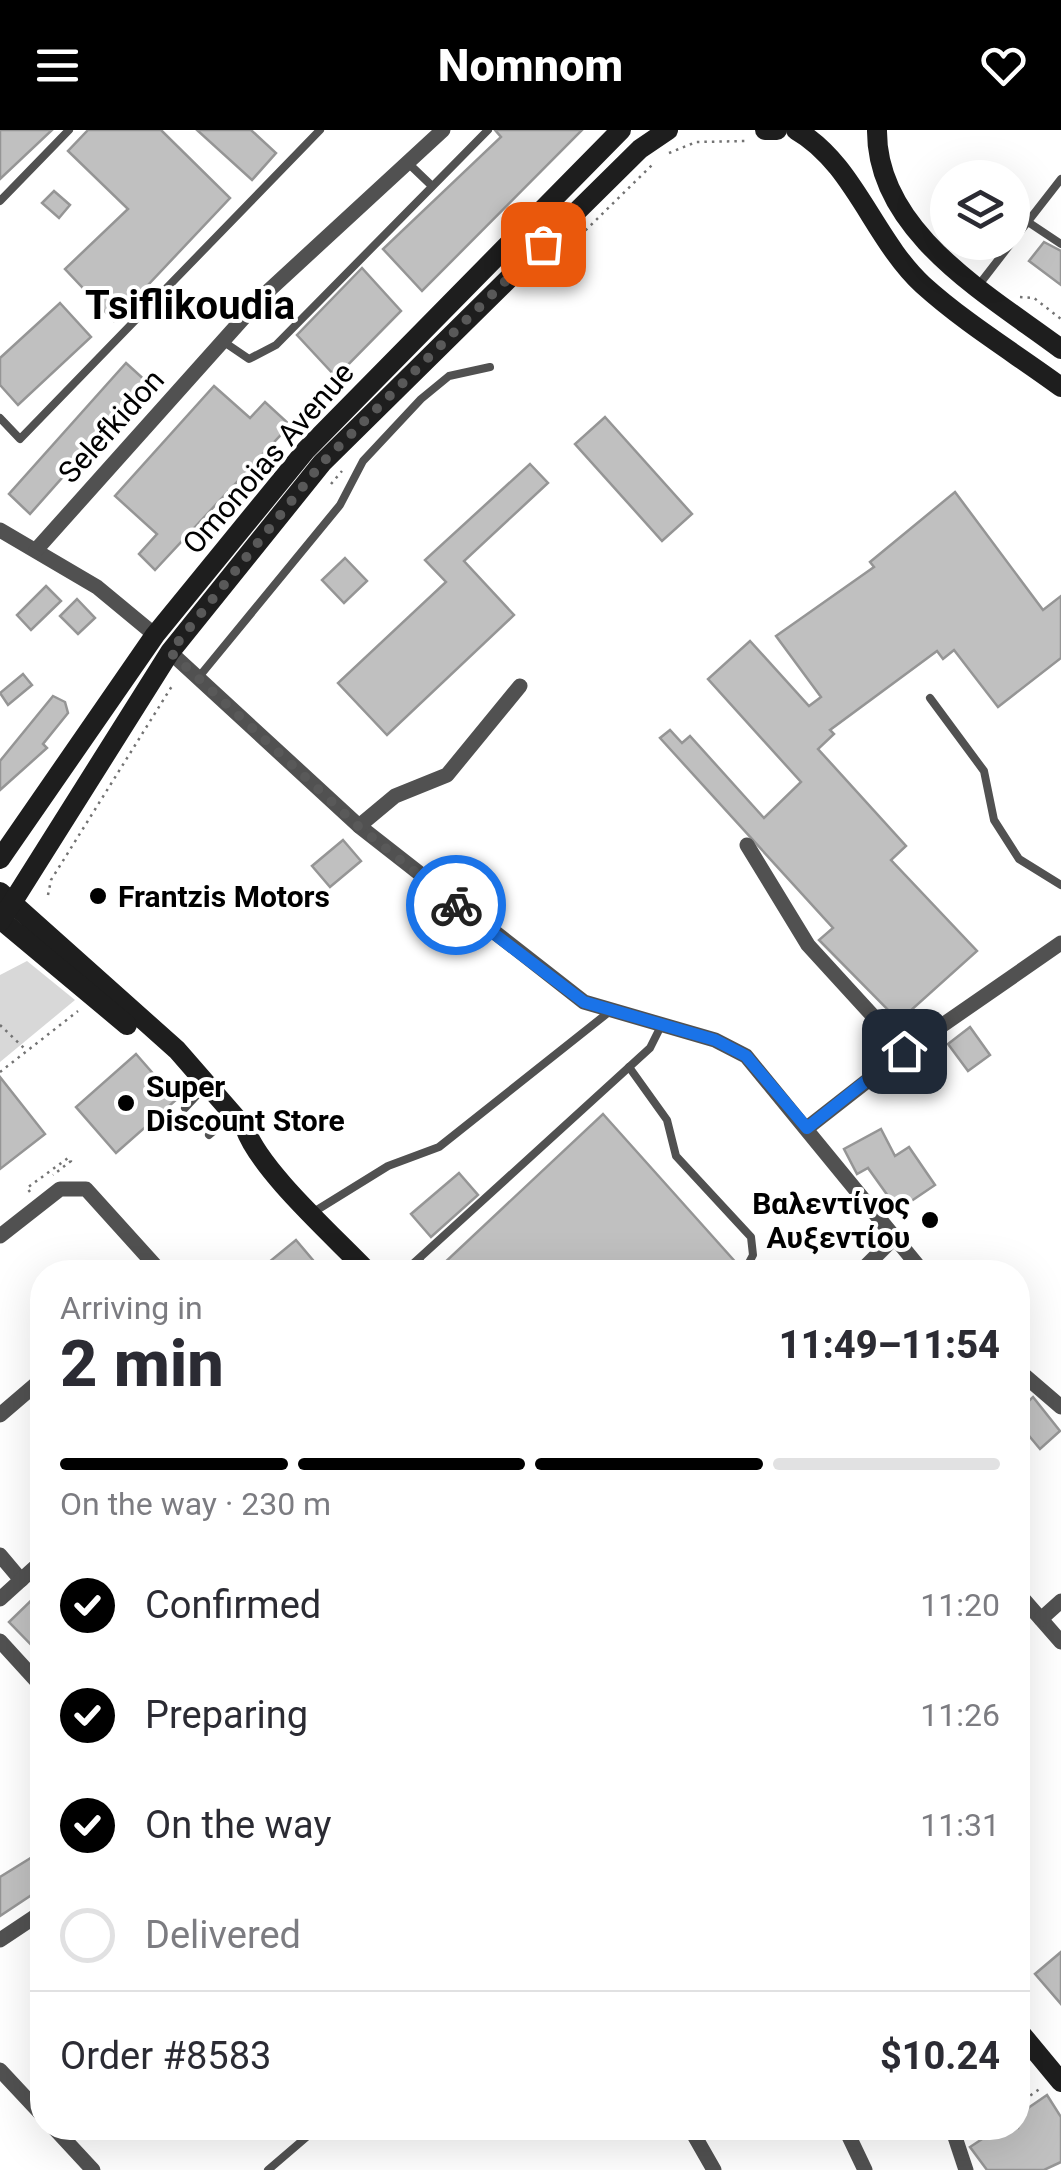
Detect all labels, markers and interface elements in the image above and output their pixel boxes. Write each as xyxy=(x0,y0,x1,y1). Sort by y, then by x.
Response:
icon: menu xyxy=(30,38,85,93)
icon: heart xyxy=(976,38,1031,93)
text: Nomnom xyxy=(438,39,623,92)
map controls xyxy=(930,160,1030,260)
button: layers xyxy=(930,160,1030,260)
pin xyxy=(501,202,586,287)
icon: bag xyxy=(516,217,571,272)
district label: Tsiflikoudia xyxy=(85,282,295,329)
street label: Omonoias Avenue xyxy=(175,355,361,561)
street label: Selefkidon xyxy=(51,362,171,490)
courier xyxy=(406,855,506,955)
icon: bike xyxy=(429,878,484,933)
place label: Frantzis Motors xyxy=(118,879,330,914)
marker: Frantzis Motors xyxy=(87,885,109,907)
pin xyxy=(862,1009,947,1094)
icon: home xyxy=(877,1024,932,1079)
place label: Super Discount Store xyxy=(146,1069,345,1138)
marker: Super Discount Store xyxy=(115,1092,137,1114)
place label: Βαλεντίνος Αυξεντίου xyxy=(752,1186,910,1255)
marker: Βαλεντίνος Αυξεντίου xyxy=(919,1209,941,1231)
text: Arriving in xyxy=(60,1289,203,1327)
text: 11:49–11:54 xyxy=(779,1323,1000,1367)
text: 2 min xyxy=(60,1326,224,1402)
text: On the way · 230 m xyxy=(60,1485,331,1523)
icon: check xyxy=(60,1578,115,1633)
text: Confirmed xyxy=(145,1583,321,1627)
text: 11:20 xyxy=(920,1586,1000,1624)
icon: check xyxy=(60,1688,115,1743)
text: Preparing xyxy=(145,1693,308,1737)
text: 11:26 xyxy=(920,1696,1000,1734)
icon: check xyxy=(60,1798,115,1853)
text: On the way xyxy=(145,1803,331,1847)
text: 11:31 xyxy=(920,1806,1000,1844)
text: Delivered xyxy=(145,1913,301,1957)
text: Order #8583 xyxy=(60,2034,271,2078)
text: $10.24 xyxy=(880,2034,1000,2078)

